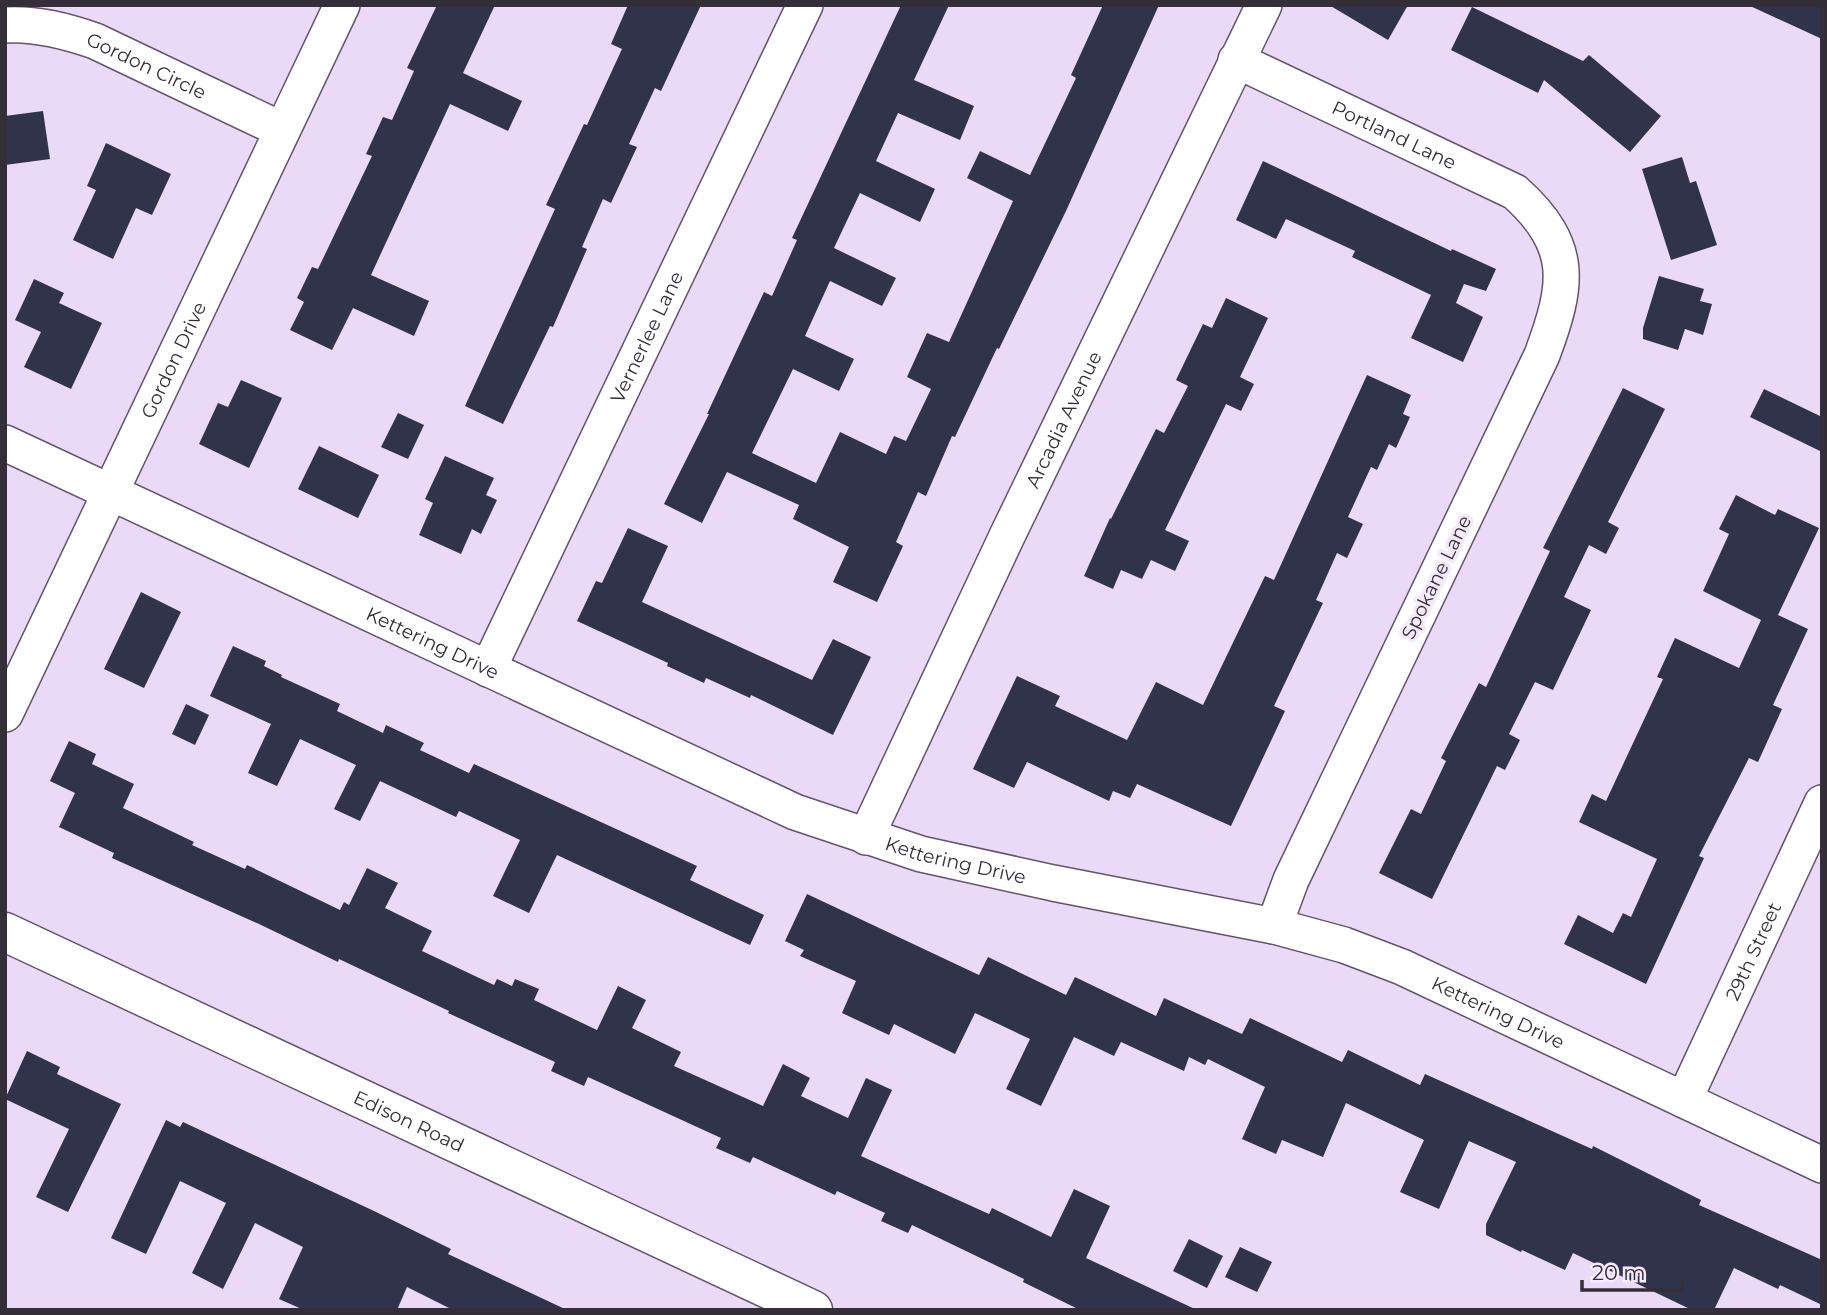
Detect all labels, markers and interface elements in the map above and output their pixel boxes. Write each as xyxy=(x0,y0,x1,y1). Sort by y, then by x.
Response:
street label: Gordon Circle xyxy=(84,28,210,104)
street label: Portland Lane xyxy=(1328,96,1460,175)
street label: Vernerlee Lane xyxy=(606,268,688,407)
street label: Gordon Drive xyxy=(136,298,211,422)
street label: Arcadia Avenue xyxy=(1021,348,1107,492)
street label: Spokane Lane xyxy=(1397,512,1476,643)
street label: Kettering Drive xyxy=(362,602,503,684)
street label: Kettering Drive xyxy=(882,832,1028,889)
street label: 29th Street xyxy=(1721,898,1786,1004)
street label: Kettering Drive xyxy=(1428,972,1568,1054)
street label: Edison Road xyxy=(350,1086,468,1157)
scale bar xyxy=(1582,1248,1682,1292)
text: 20 m xyxy=(1592,1260,1646,1285)

